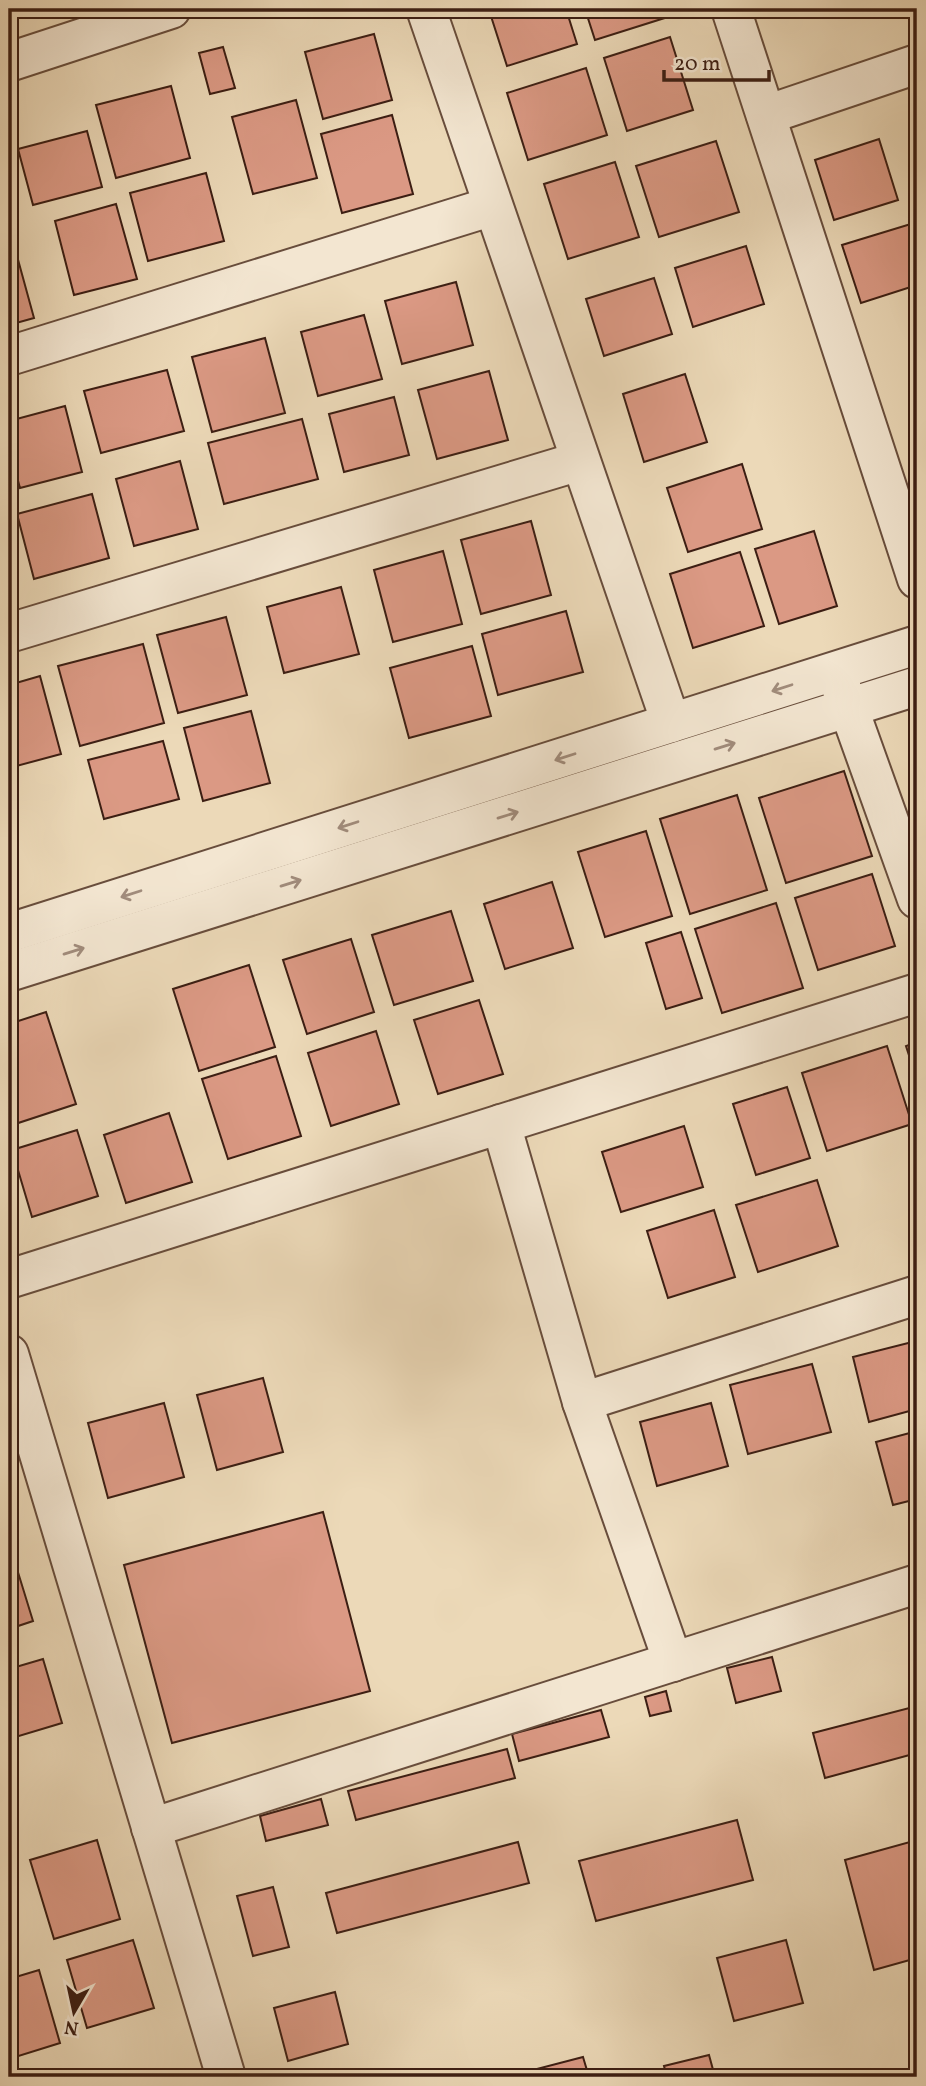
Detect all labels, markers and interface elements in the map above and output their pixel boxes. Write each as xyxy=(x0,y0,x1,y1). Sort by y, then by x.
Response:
scale bar xyxy=(664,38,768,82)
text: 20 m xyxy=(674,50,720,79)
one-way arrow xyxy=(771,682,793,695)
one-way arrow xyxy=(714,739,736,752)
one-way arrow xyxy=(555,751,577,764)
one-way arrow xyxy=(497,807,519,820)
one-way arrow xyxy=(338,820,360,832)
one-way arrow xyxy=(280,876,302,889)
one-way arrow xyxy=(121,888,143,901)
one-way arrow xyxy=(63,944,85,957)
north arrow xyxy=(38,1978,108,2048)
text: N xyxy=(63,2013,81,2041)

